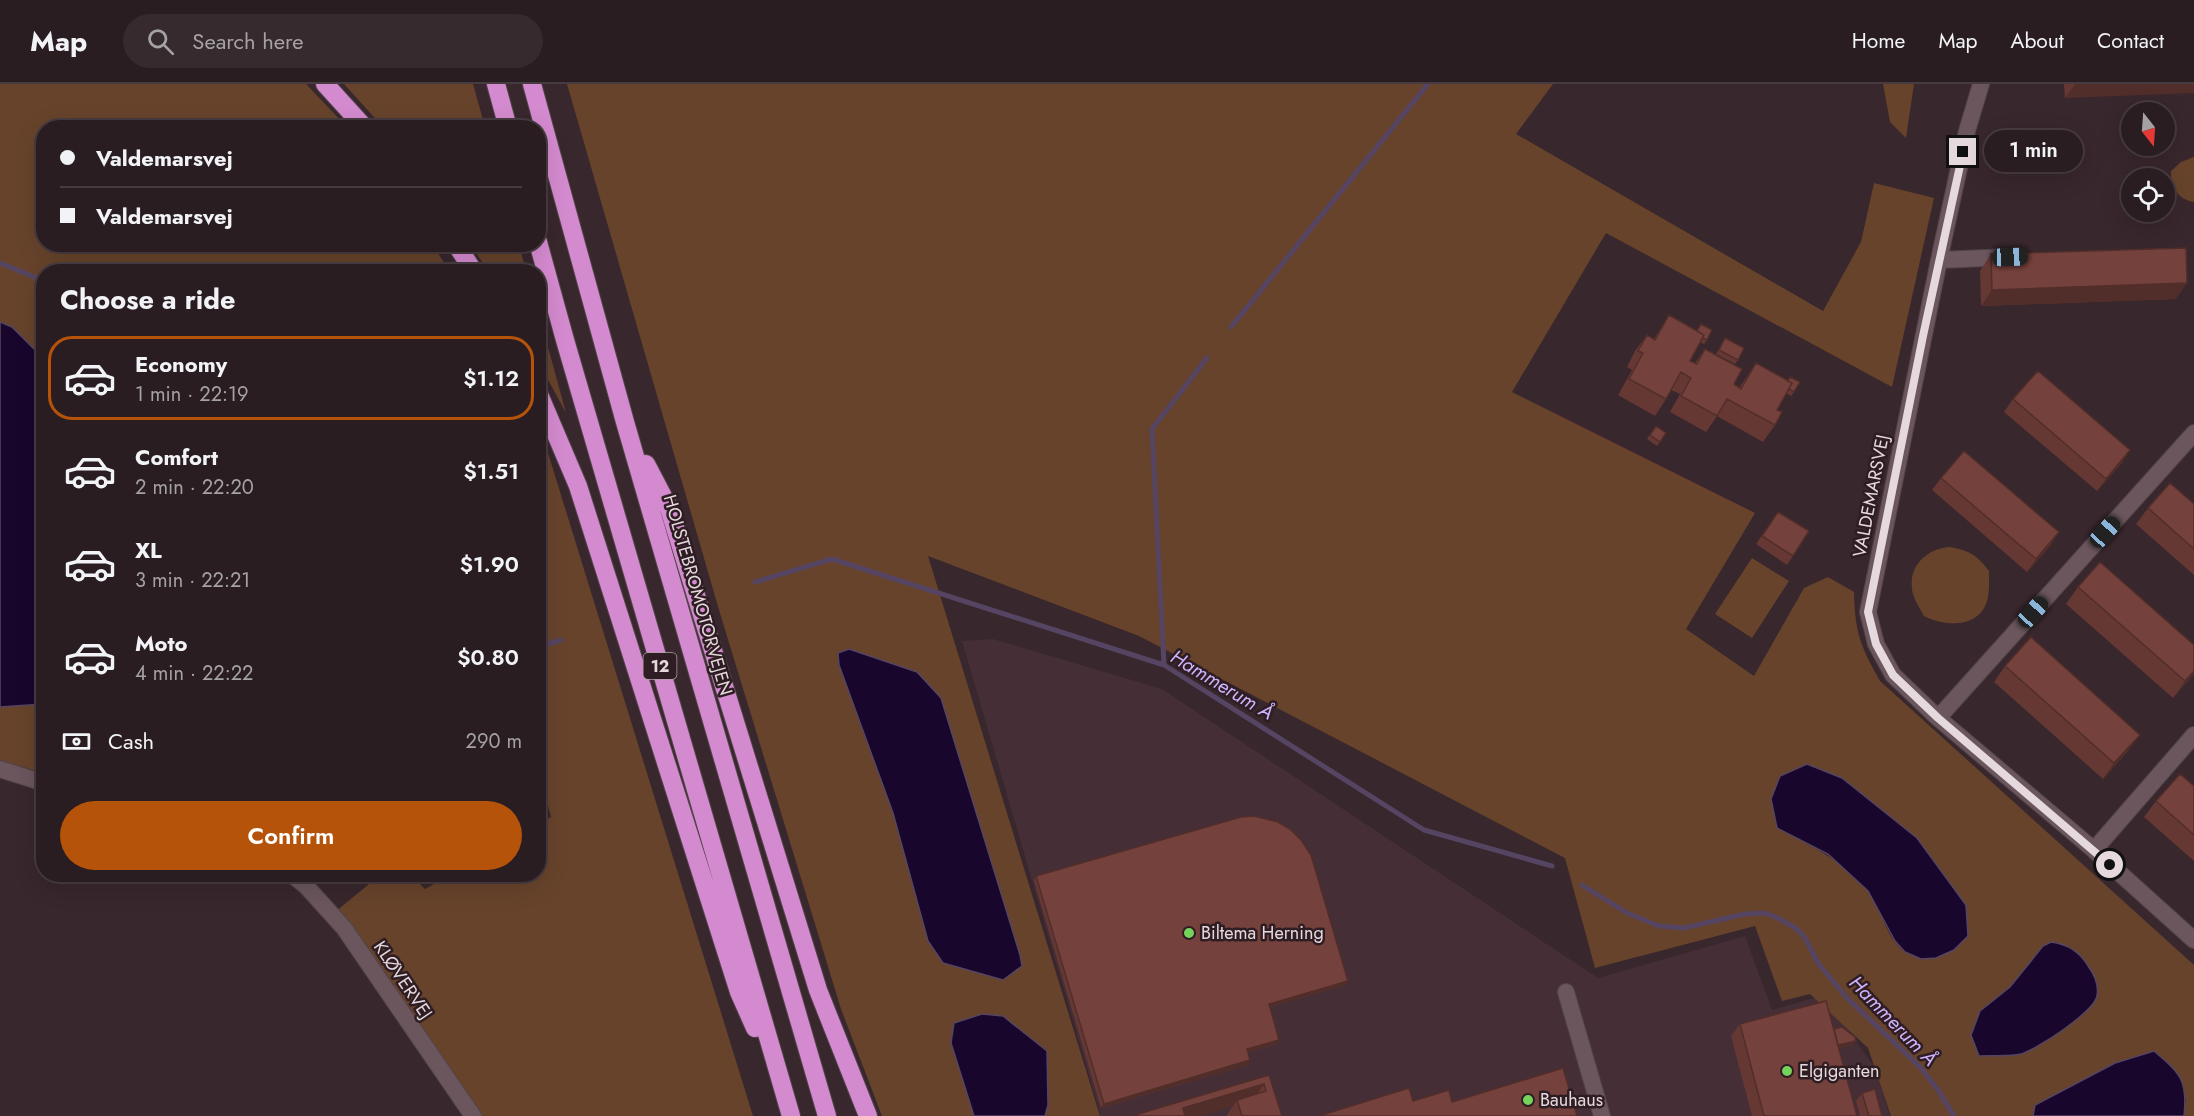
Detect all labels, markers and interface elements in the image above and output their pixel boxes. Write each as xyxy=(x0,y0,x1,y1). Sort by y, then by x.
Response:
search box xyxy=(123,14,543,68)
text: Map xyxy=(30,21,87,62)
icon: search xyxy=(144,25,177,58)
text: Search here xyxy=(192,25,304,57)
text: Home xyxy=(1852,26,1905,56)
text: Map xyxy=(1938,26,1978,56)
text: About xyxy=(2011,26,2064,56)
text: Contact xyxy=(2097,26,2164,56)
north arrow xyxy=(2121,102,2175,156)
map controls xyxy=(2121,102,2175,222)
callout: 1 min xyxy=(1984,131,2083,173)
text: 1 min xyxy=(2009,136,2058,165)
route end xyxy=(1949,138,1976,165)
text: Valdemarsvej xyxy=(96,142,233,174)
button: locate xyxy=(2121,168,2175,222)
text: Valdemarsvej xyxy=(96,200,233,232)
car xyxy=(1992,247,2028,267)
text: Choose a ride xyxy=(60,280,235,319)
text: Economy xyxy=(135,348,227,380)
icon: car xyxy=(63,351,117,405)
text: $1.12 xyxy=(463,362,519,394)
text: 1 min · 22:19 xyxy=(135,380,249,409)
street label: VALDEMARSVEJ xyxy=(1846,432,1896,560)
text: Comfort xyxy=(135,441,218,473)
icon: car xyxy=(63,444,117,498)
text: $1.51 xyxy=(463,455,519,487)
text: 2 min · 22:20 xyxy=(135,473,254,502)
street label: HOLSTEBROMOTORVEJEN xyxy=(657,492,739,698)
car xyxy=(2086,513,2124,551)
text: XL xyxy=(135,534,162,566)
icon: car xyxy=(63,537,117,591)
text: $1.90 xyxy=(460,548,519,580)
text: 3 min · 22:21 xyxy=(135,566,250,595)
car xyxy=(2014,593,2052,631)
text: Moto xyxy=(135,627,188,659)
icon: car xyxy=(63,630,117,684)
text: $0.80 xyxy=(457,641,519,673)
water label: Hammerum Å xyxy=(1165,643,1279,727)
road number: 12 xyxy=(644,653,676,679)
text: 4 min · 22:22 xyxy=(135,659,253,688)
icon: cash xyxy=(60,725,93,758)
text: Cash xyxy=(108,725,154,757)
text: 290 m xyxy=(466,727,522,756)
button: Confirm xyxy=(60,801,522,870)
route start xyxy=(2096,851,2123,878)
place label: Biltema Herning xyxy=(1201,920,1324,946)
marker: Biltema Herning xyxy=(1182,926,1196,940)
street label: KLØVERVEJ xyxy=(367,936,439,1024)
water label: Hammerum Å xyxy=(1842,969,1944,1073)
place label: Elgiganten xyxy=(1799,1058,1879,1084)
marker: Elgiganten xyxy=(1780,1064,1794,1078)
place label: Bauhaus xyxy=(1540,1087,1603,1113)
marker: Bauhaus xyxy=(1521,1093,1535,1107)

